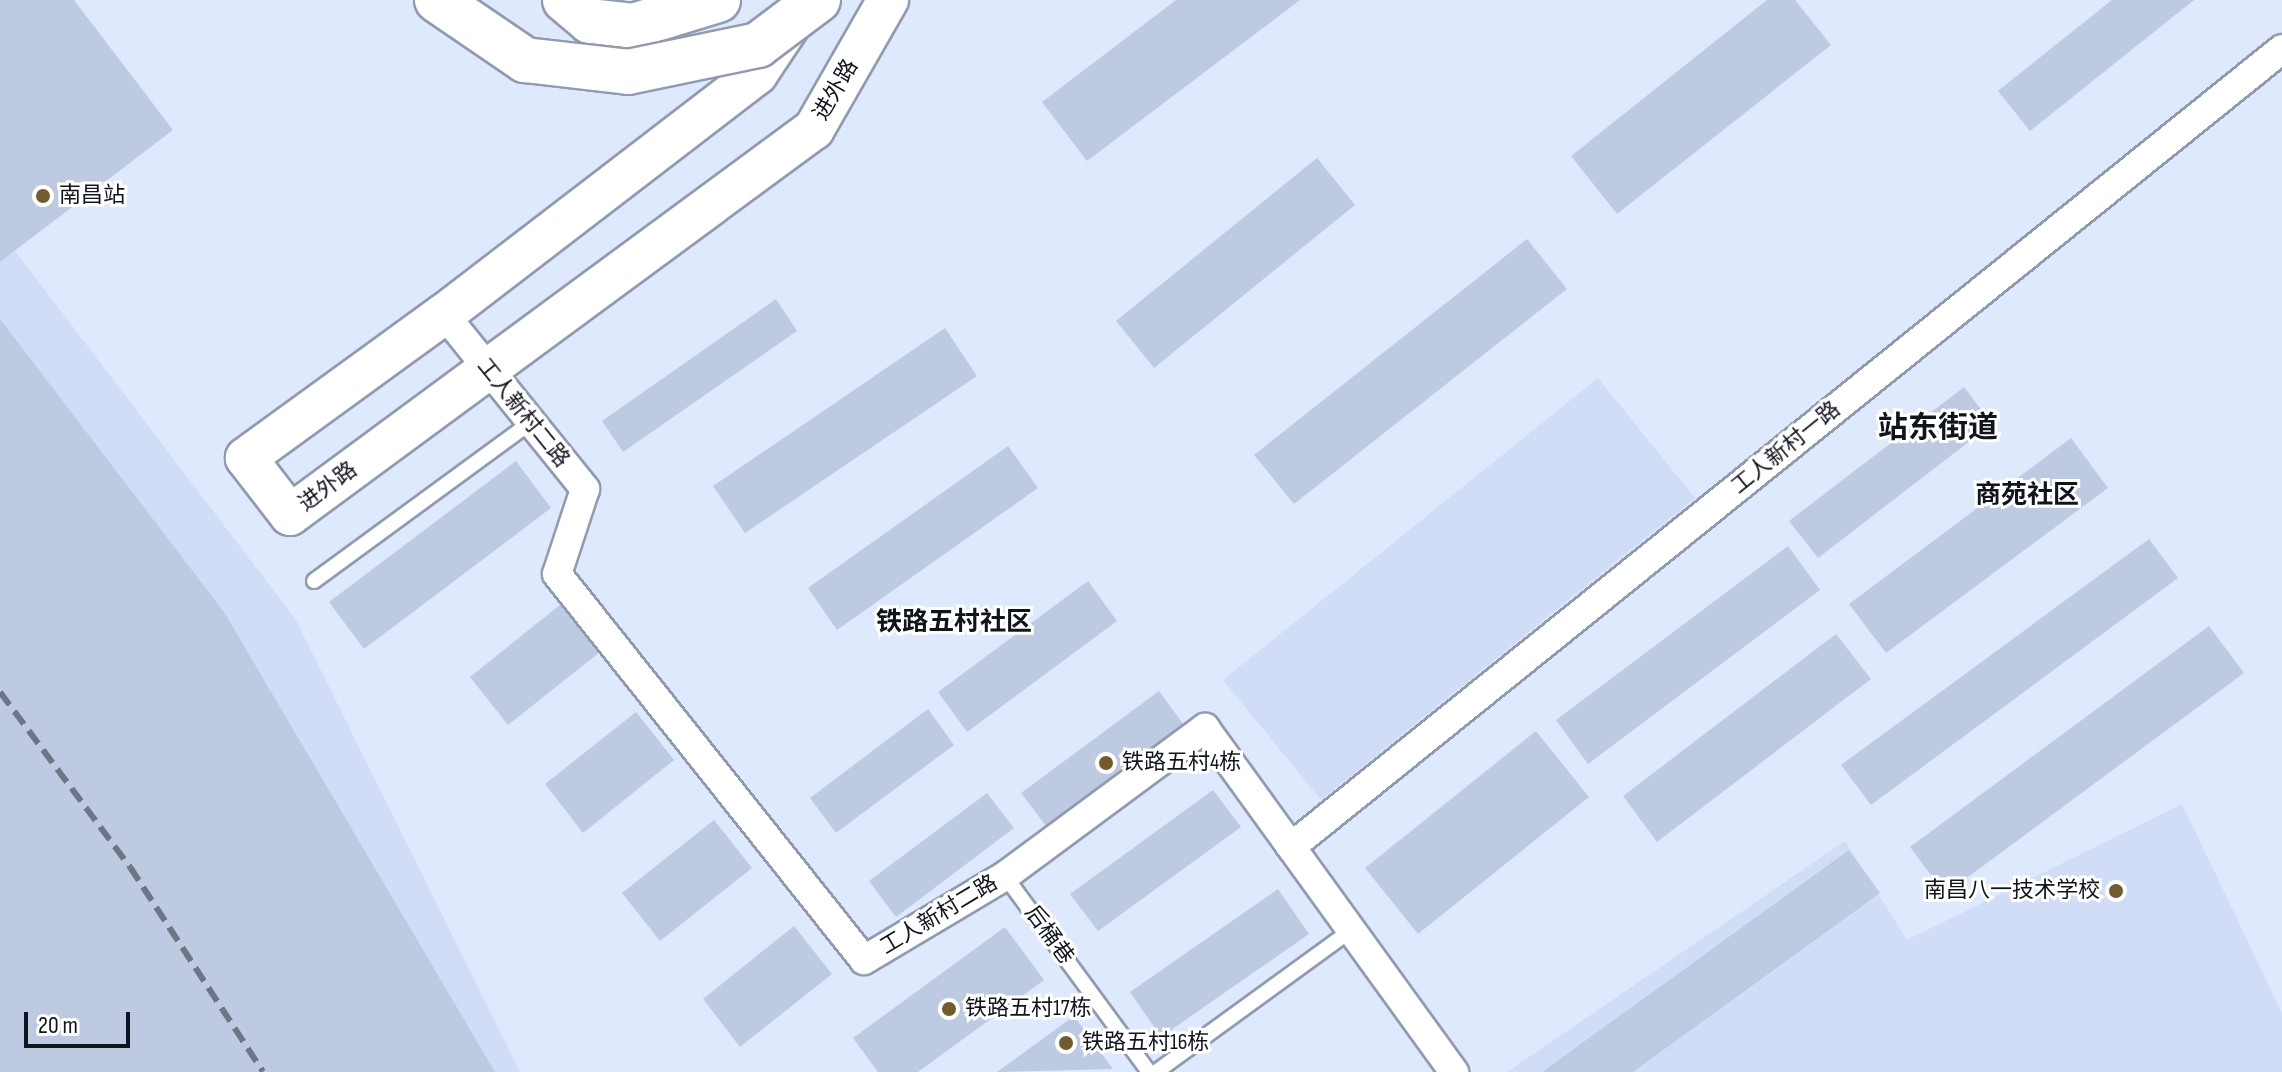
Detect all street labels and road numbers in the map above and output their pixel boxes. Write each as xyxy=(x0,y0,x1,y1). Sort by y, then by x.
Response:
street label: 进外路 xyxy=(808,55,864,125)
street label: 工人新村二路 xyxy=(471,353,575,473)
street label: 工人新村一路 xyxy=(1726,396,1846,500)
street label: 进外路 xyxy=(294,457,362,517)
street label: 工人新村二路 xyxy=(876,870,1002,960)
street label: 后桶巷 xyxy=(1019,901,1079,969)

